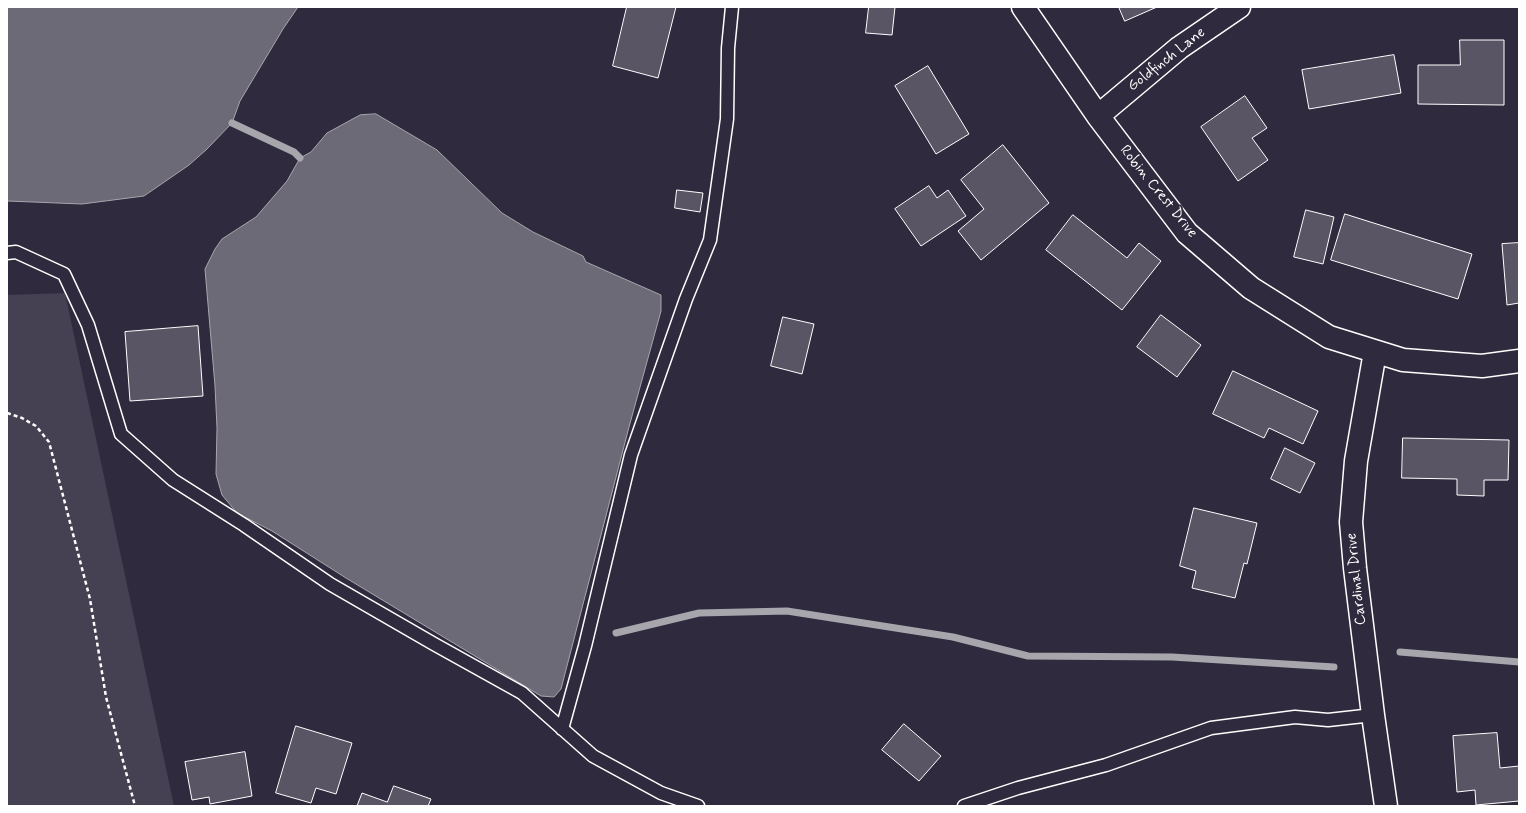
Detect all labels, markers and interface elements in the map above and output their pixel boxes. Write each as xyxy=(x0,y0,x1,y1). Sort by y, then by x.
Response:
street label: Goldfinch Lane xyxy=(1125,24,1209,96)
street label: Robin Crest Drive xyxy=(1115,142,1201,242)
street label: Cardinal Drive xyxy=(1343,532,1371,626)

